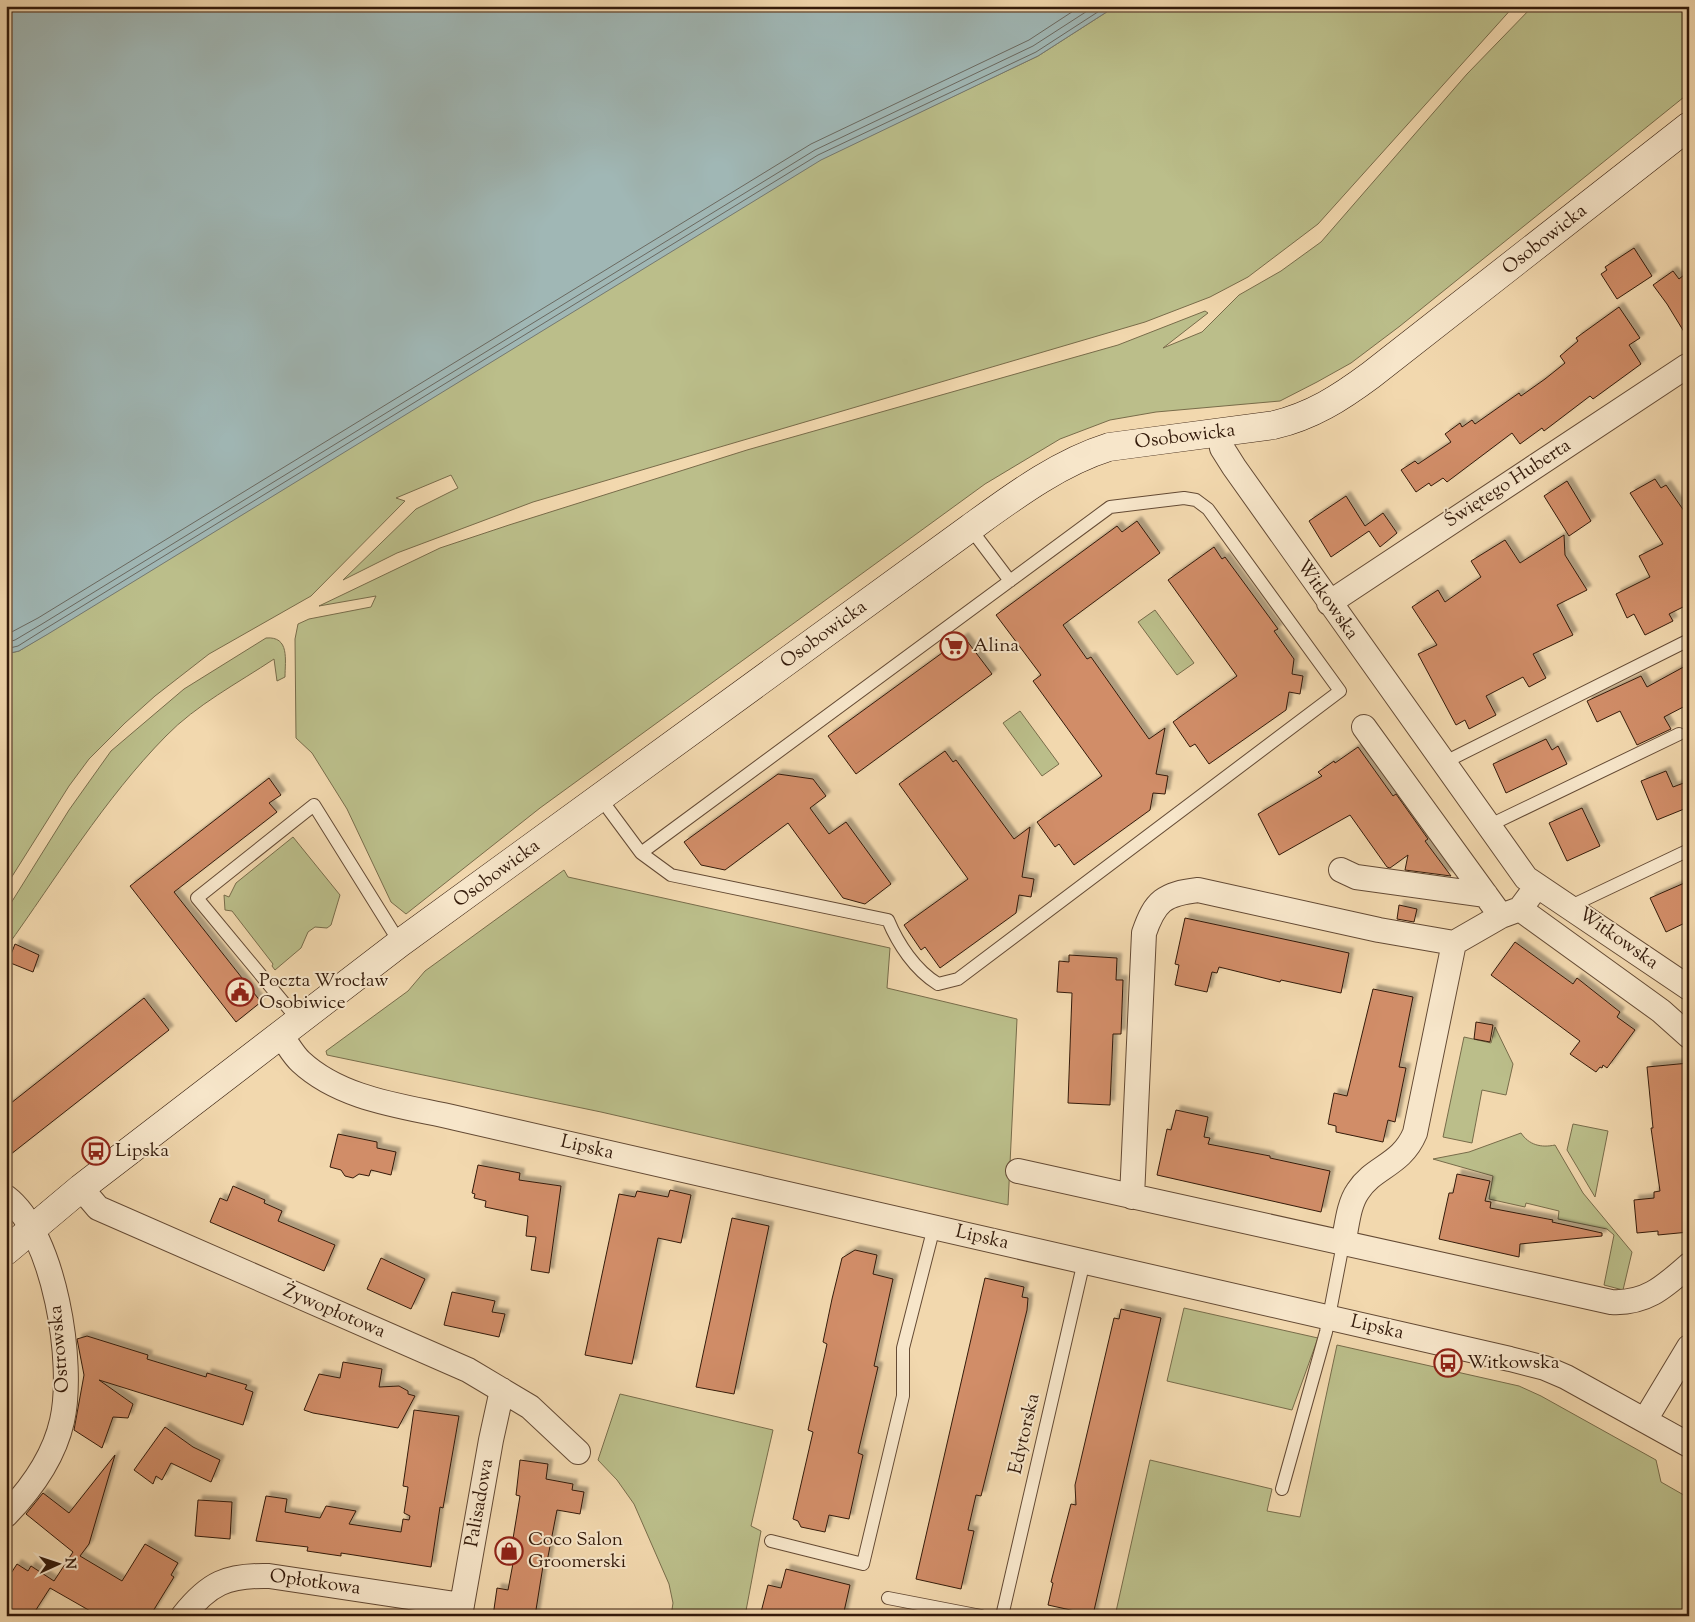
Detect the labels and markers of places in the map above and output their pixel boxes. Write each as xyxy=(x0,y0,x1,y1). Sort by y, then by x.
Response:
supermarket icon: Alina xyxy=(939,631,969,661)
place label: Alina xyxy=(973,633,1019,660)
place label: Poczta Wrocław Osobiwice xyxy=(259,968,388,1017)
public building icon: Poczta Wrocław Osobiwice xyxy=(225,977,255,1007)
bus stop icon: Lipska xyxy=(81,1136,111,1166)
place label: Lipska xyxy=(115,1138,169,1165)
bus stop icon: Witkowska xyxy=(1433,1348,1463,1378)
place label: Witkowska xyxy=(1467,1350,1560,1377)
place label: Coco Salon Groomerski xyxy=(528,1527,626,1576)
shop icon: Coco Salon Groomerski xyxy=(494,1536,524,1566)

